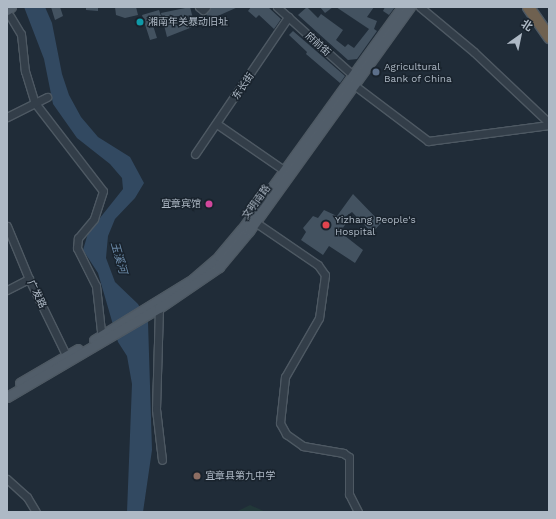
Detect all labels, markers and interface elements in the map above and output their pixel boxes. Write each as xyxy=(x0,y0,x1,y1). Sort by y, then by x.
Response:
place label: 湘南年关暴动旧址 xyxy=(148,16,228,28)
north arrow xyxy=(500,16,540,56)
marker: 湘南年关暴动旧址 xyxy=(135,17,145,27)
text: 北 xyxy=(519,17,535,34)
street label: 府前街 xyxy=(303,30,333,58)
place label: Agricultural Bank of China xyxy=(384,60,452,84)
marker: Agricultural Bank of China xyxy=(371,67,381,77)
street label: 东长街 xyxy=(230,70,256,102)
street label: 文明南路 xyxy=(239,182,273,222)
place label: 宜章宾馆 xyxy=(161,198,201,210)
marker: 宜章宾馆 xyxy=(204,199,214,209)
place label: Yizhang People's Hospital xyxy=(335,213,416,236)
marker: Yizhang People's Hospital xyxy=(320,219,332,231)
water label: 玉溪河 xyxy=(107,240,129,276)
street label: 广发路 xyxy=(25,278,49,310)
place label: 宜章县第九中学 xyxy=(205,470,275,482)
marker: 宜章县第九中学 xyxy=(192,471,202,481)

